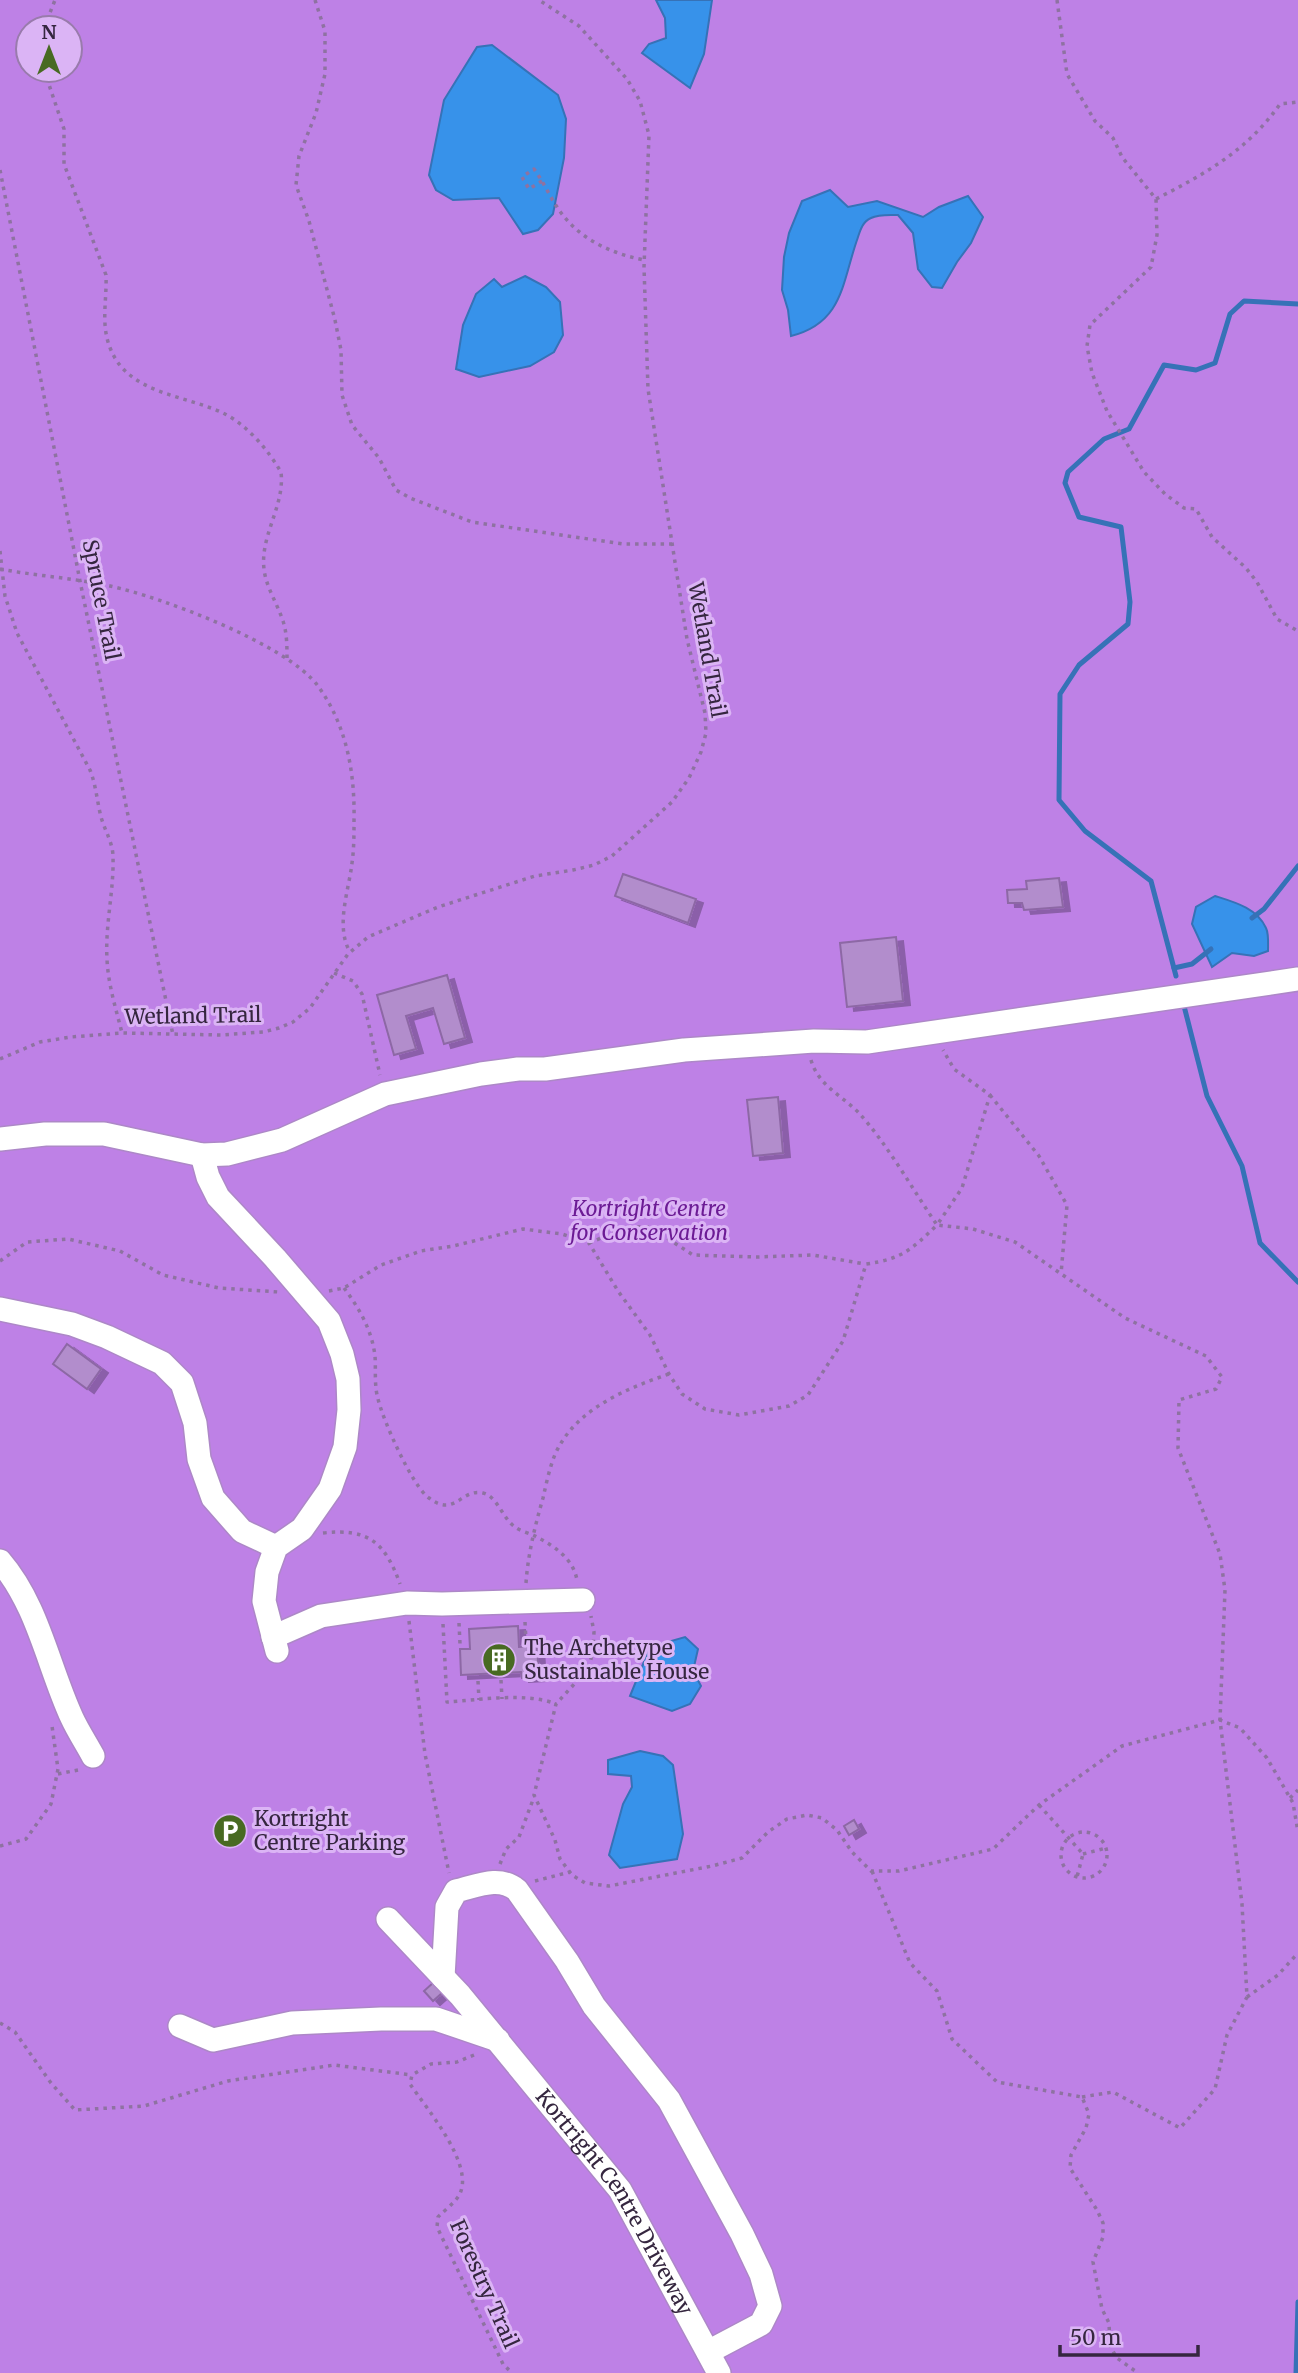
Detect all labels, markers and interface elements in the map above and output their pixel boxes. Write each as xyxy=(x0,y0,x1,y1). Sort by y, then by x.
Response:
north arrow xyxy=(14,14,84,84)
text: N xyxy=(41,20,57,44)
street label: Spruce Trail xyxy=(77,537,127,663)
street label: Wetland Trail xyxy=(682,579,733,720)
street label: Wetland Trail xyxy=(123,1001,262,1030)
park label: Kortright Centre for Conservation xyxy=(567,1195,728,1246)
place label: The Archetype Sustainable House xyxy=(524,1634,709,1685)
building icon: The Archetype Sustainable House xyxy=(480,1641,518,1679)
place label: Kortright Centre Parking xyxy=(254,1805,405,1856)
parking icon: Kortright Centre Parking xyxy=(211,1812,249,1850)
street label: Kortright Centre Driveway xyxy=(530,2084,699,2320)
street label: Forestry Trail xyxy=(444,2215,525,2353)
scale bar xyxy=(1060,2314,1198,2358)
text: 50 m xyxy=(1070,2324,1121,2351)

